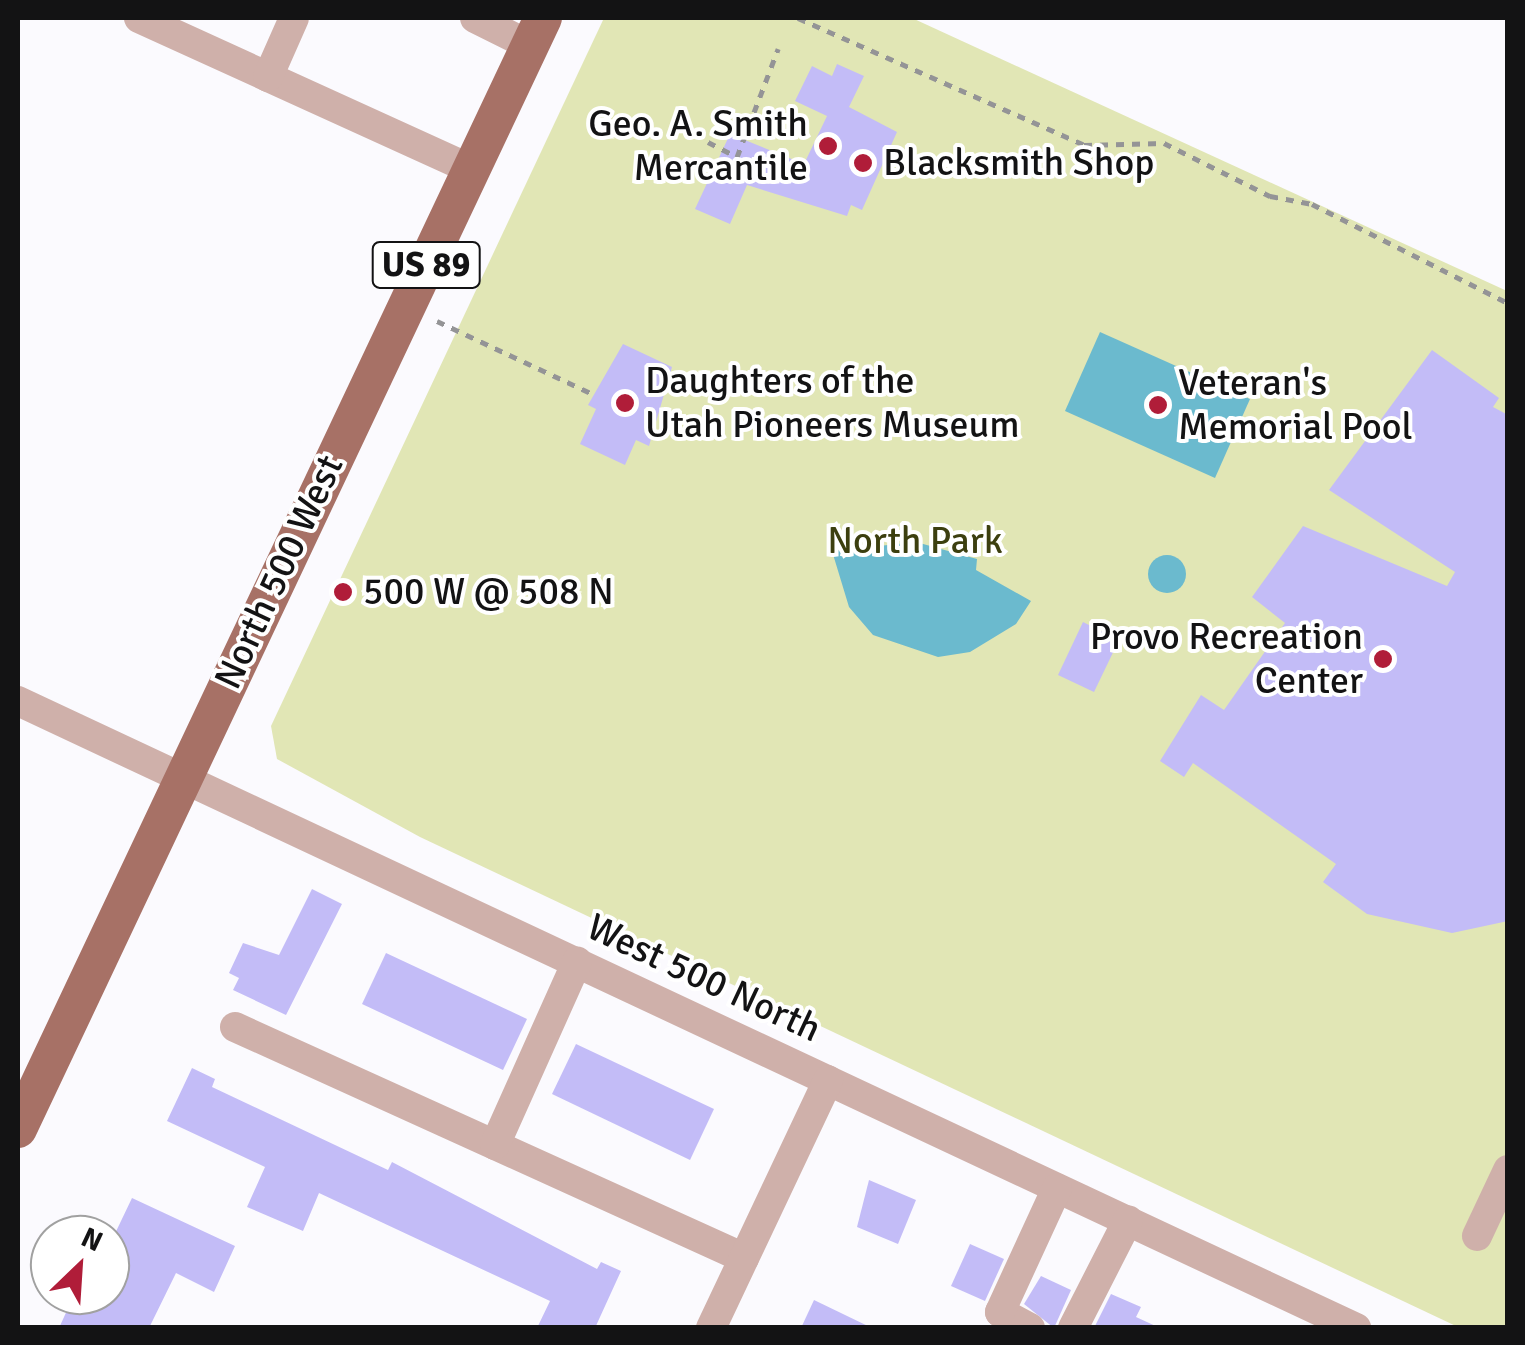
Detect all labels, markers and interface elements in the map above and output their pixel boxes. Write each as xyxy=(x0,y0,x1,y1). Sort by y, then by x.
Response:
place label: Geo. A. Smith Mercantile xyxy=(588,101,808,190)
marker: Geo. A. Smith Mercantile xyxy=(817,135,839,157)
place label: Blacksmith Shop xyxy=(883,140,1154,186)
marker: Blacksmith Shop xyxy=(852,152,874,174)
road number: US 89 xyxy=(371,235,481,295)
place label: Daughters of the Utah Pioneers Museum xyxy=(645,358,1020,448)
place label: Veteran's Memorial Pool xyxy=(1178,360,1413,449)
marker: Daughters of the Utah Pioneers Museum xyxy=(614,392,636,414)
marker: Veteran's Memorial Pool xyxy=(1147,394,1169,416)
street label: North 500 West xyxy=(205,448,353,696)
park label: North Park xyxy=(827,518,1003,564)
place label: 500 W @ 508 N xyxy=(363,569,614,615)
marker: 500 W @ 508 N xyxy=(332,581,354,603)
place label: Provo Recreation Center xyxy=(1090,614,1363,704)
marker: Provo Recreation Center xyxy=(1372,648,1394,670)
street label: West 500 North xyxy=(580,904,828,1052)
north arrow xyxy=(30,1215,130,1315)
text: N xyxy=(76,1220,108,1259)

